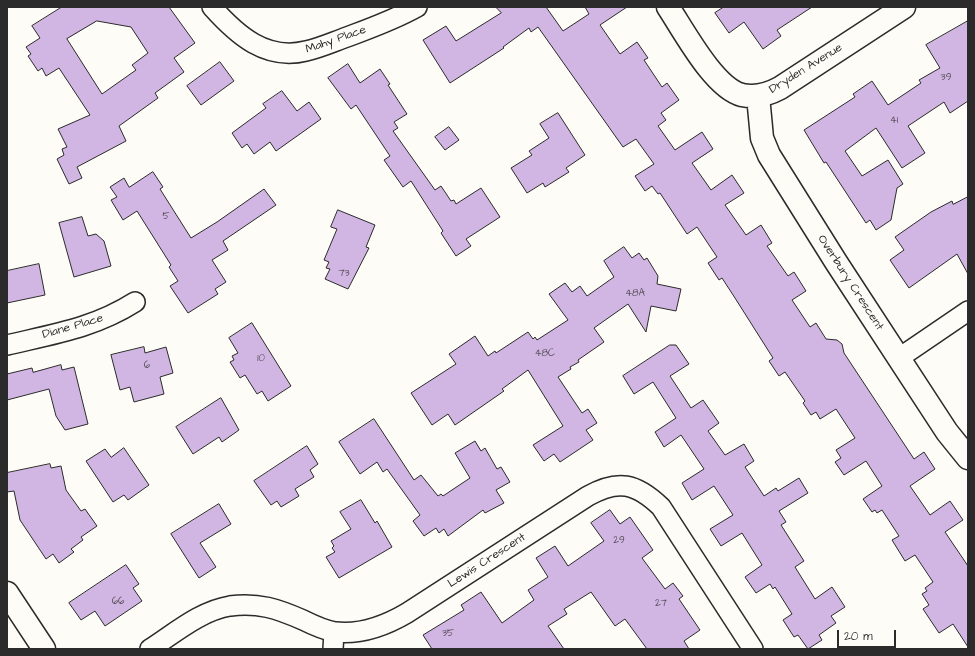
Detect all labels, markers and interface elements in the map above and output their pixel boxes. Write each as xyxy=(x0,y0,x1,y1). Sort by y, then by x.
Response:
street label: Mahy Place xyxy=(304,23,368,57)
street label: Dryden Avenue xyxy=(767,41,845,97)
house number: 39 xyxy=(941,72,951,84)
house number: 41 xyxy=(890,115,898,127)
house number: 5 xyxy=(162,211,170,223)
street label: Overbury Crescent xyxy=(814,233,886,333)
house number: 73 xyxy=(338,268,350,280)
house number: 48A xyxy=(625,288,645,300)
street label: Diane Place xyxy=(41,311,105,343)
house number: 48C xyxy=(535,348,555,360)
house number: 10 xyxy=(257,353,265,365)
house number: 6 xyxy=(144,360,150,372)
street label: Lewis Crescent xyxy=(445,531,529,591)
house number: 29 xyxy=(613,535,625,547)
house number: 66 xyxy=(112,596,124,608)
house number: 27 xyxy=(655,598,667,610)
scale bar xyxy=(839,622,898,648)
house number: 35 xyxy=(442,628,454,640)
text: 20 m xyxy=(844,628,873,645)

